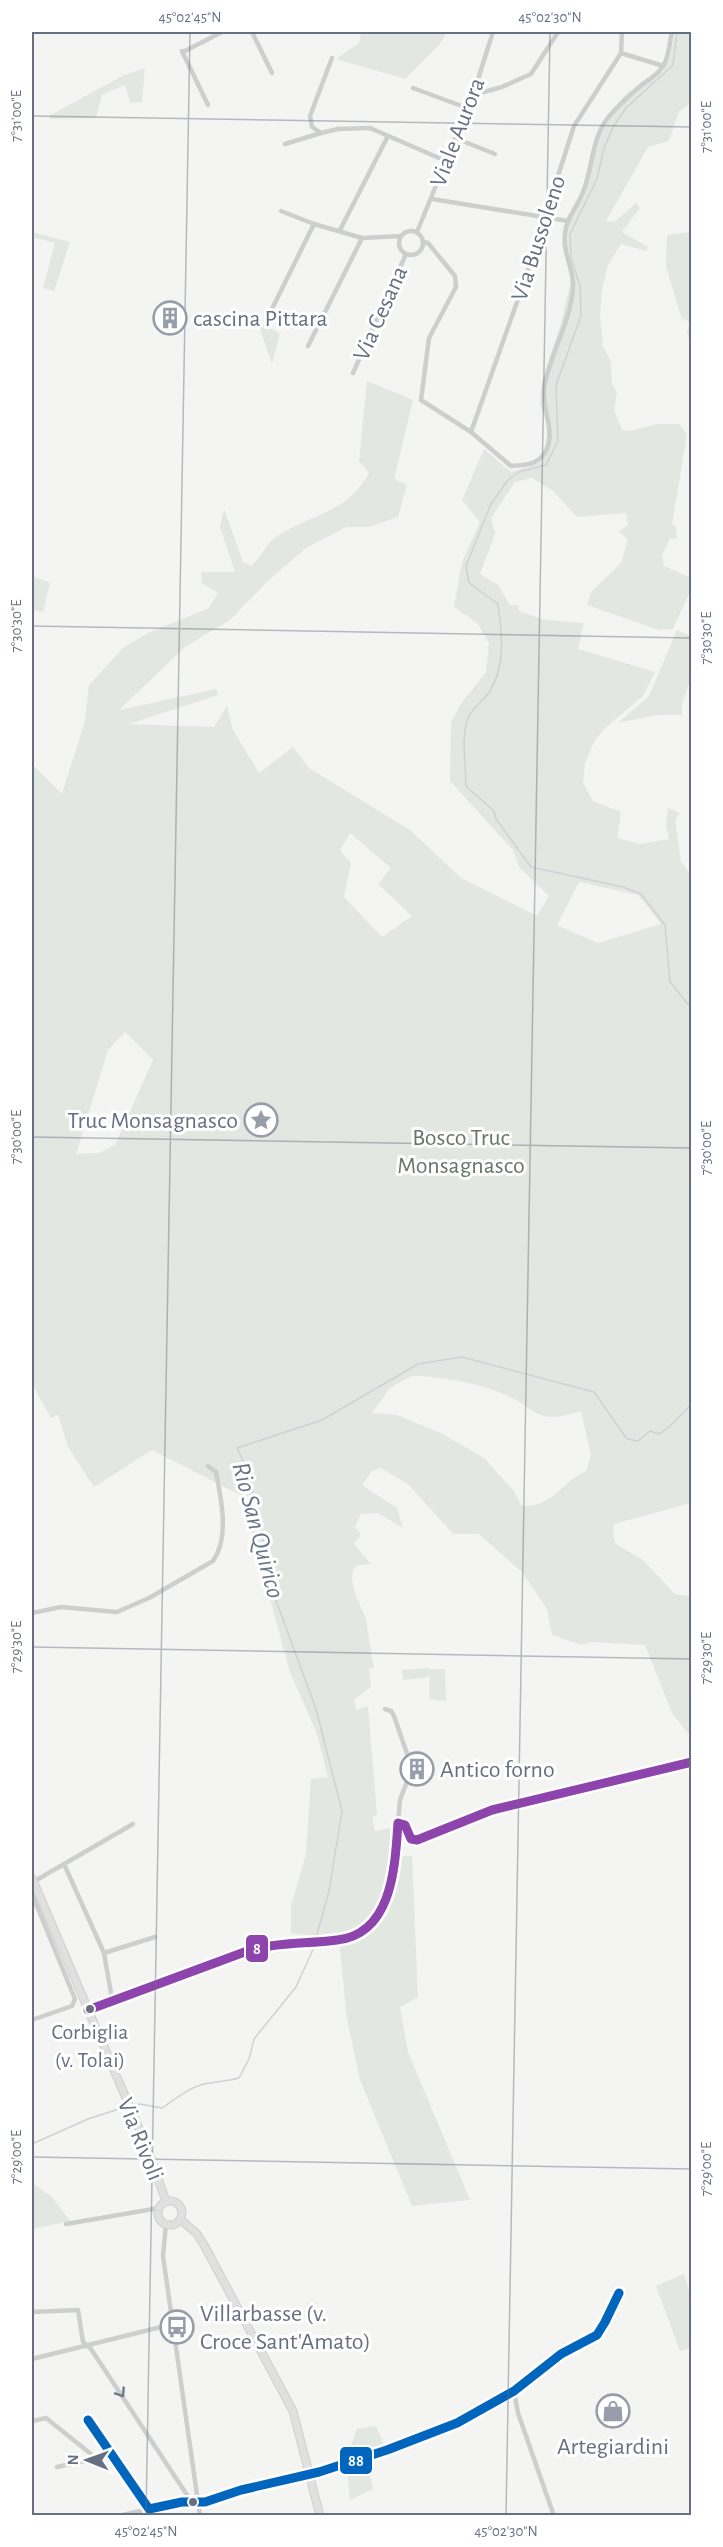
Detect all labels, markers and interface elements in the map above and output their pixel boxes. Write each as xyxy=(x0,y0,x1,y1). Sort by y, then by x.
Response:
text: 45°02'45"N xyxy=(158,10,222,25)
text: 45°02'30"N xyxy=(518,10,582,25)
street label: Viale Aurora xyxy=(426,75,490,190)
text: 7°31'00"E xyxy=(9,90,24,142)
text: 7°31'00"E xyxy=(699,101,714,153)
street label: Via Bussoleno xyxy=(507,173,570,304)
street label: Via Cesana xyxy=(349,263,412,364)
building icon: cascina Pittara xyxy=(152,300,188,336)
place label: cascina Pittara xyxy=(193,307,328,331)
text: 7°30'30"E xyxy=(9,600,24,652)
text: 7°30'30"E xyxy=(699,612,714,664)
place icon: Truc Monsagnasco xyxy=(243,1102,279,1138)
place label: Truc Monsagnasco xyxy=(67,1109,238,1133)
text: 7°30'00"E xyxy=(9,1110,24,1164)
text: 7°30'00"E xyxy=(699,1121,714,1175)
park label: Bosco Truc Monsagnasco xyxy=(397,1126,525,1178)
water label: Rio San Quirico xyxy=(227,1459,289,1601)
text: 7°29'30"E xyxy=(9,1621,24,1673)
text: 7°29'30"E xyxy=(699,1632,714,1684)
building icon: Antico forno xyxy=(399,1751,435,1787)
place label: Antico forno xyxy=(440,1758,555,1782)
line badge: 8 xyxy=(245,1934,269,1963)
text: 8 xyxy=(253,1941,261,1957)
marker: Corbiglia (v. Tolai) xyxy=(84,2003,96,2015)
place label: Corbiglia (v. Tolai) xyxy=(52,2021,128,2071)
street label: Via Rivoli xyxy=(113,2095,167,2184)
text: 7°29'00"E xyxy=(9,2130,24,2184)
text: 7°29'00"E xyxy=(699,2142,714,2196)
place label: Villarbasse (v. Croce Sant'Amato) xyxy=(200,2302,371,2354)
bus stop icon: Villarbasse (v. Croce Sant'Amato) xyxy=(159,2309,195,2345)
one-way arrow xyxy=(114,2386,125,2397)
shop icon: Artegiardini xyxy=(595,2393,631,2429)
north arrow xyxy=(57,2430,117,2490)
place label: Artegiardini xyxy=(557,2435,669,2459)
line badge: 88 xyxy=(339,2446,373,2475)
text: 88 xyxy=(348,2453,364,2469)
text: N xyxy=(65,2454,81,2465)
unlabelled marker xyxy=(187,2496,199,2508)
text: 45°02'45"N xyxy=(114,2524,178,2539)
text: 45°02'30"N xyxy=(474,2524,538,2539)

